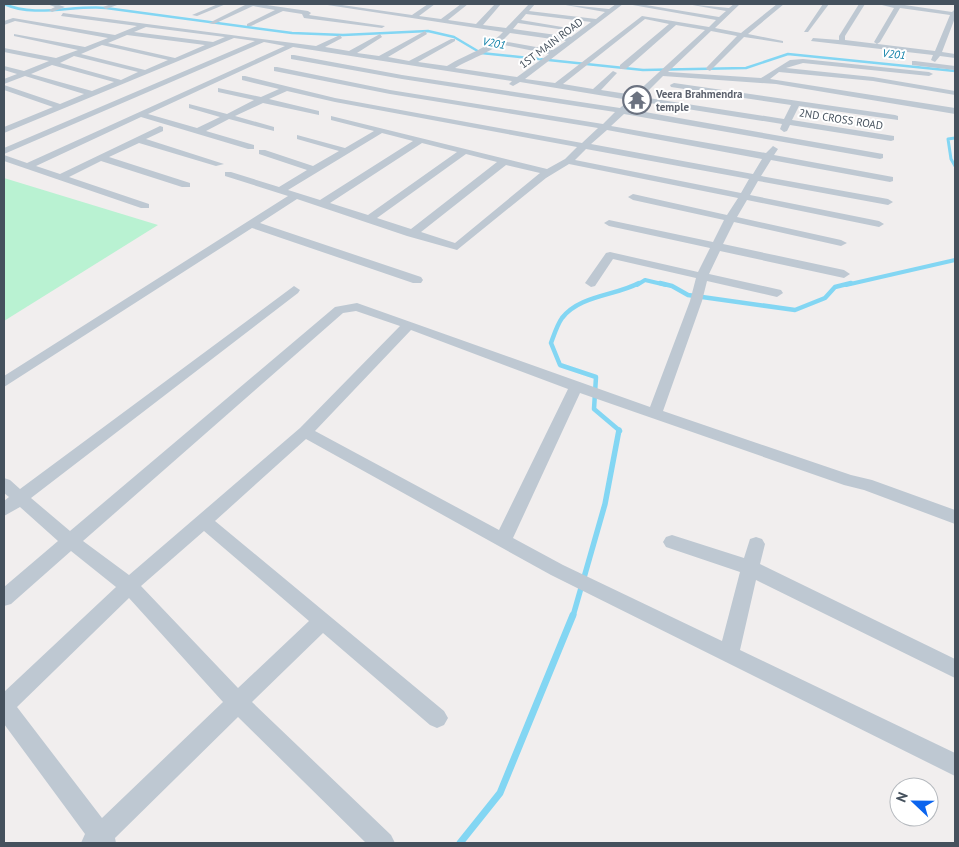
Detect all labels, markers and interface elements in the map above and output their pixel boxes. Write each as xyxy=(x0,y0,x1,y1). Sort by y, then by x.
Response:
street label: 1ST MAIN ROAD xyxy=(516,15,586,71)
water label: V201 xyxy=(481,34,507,52)
water label: V201 xyxy=(882,46,906,62)
temple icon: Veera Brahmendra temple xyxy=(622,85,652,115)
place label: Veera Brahmendra temple xyxy=(655,87,743,114)
street label: 2ND CROSS ROAD xyxy=(798,105,884,133)
north arrow xyxy=(889,777,939,827)
text: N xyxy=(892,789,912,805)

